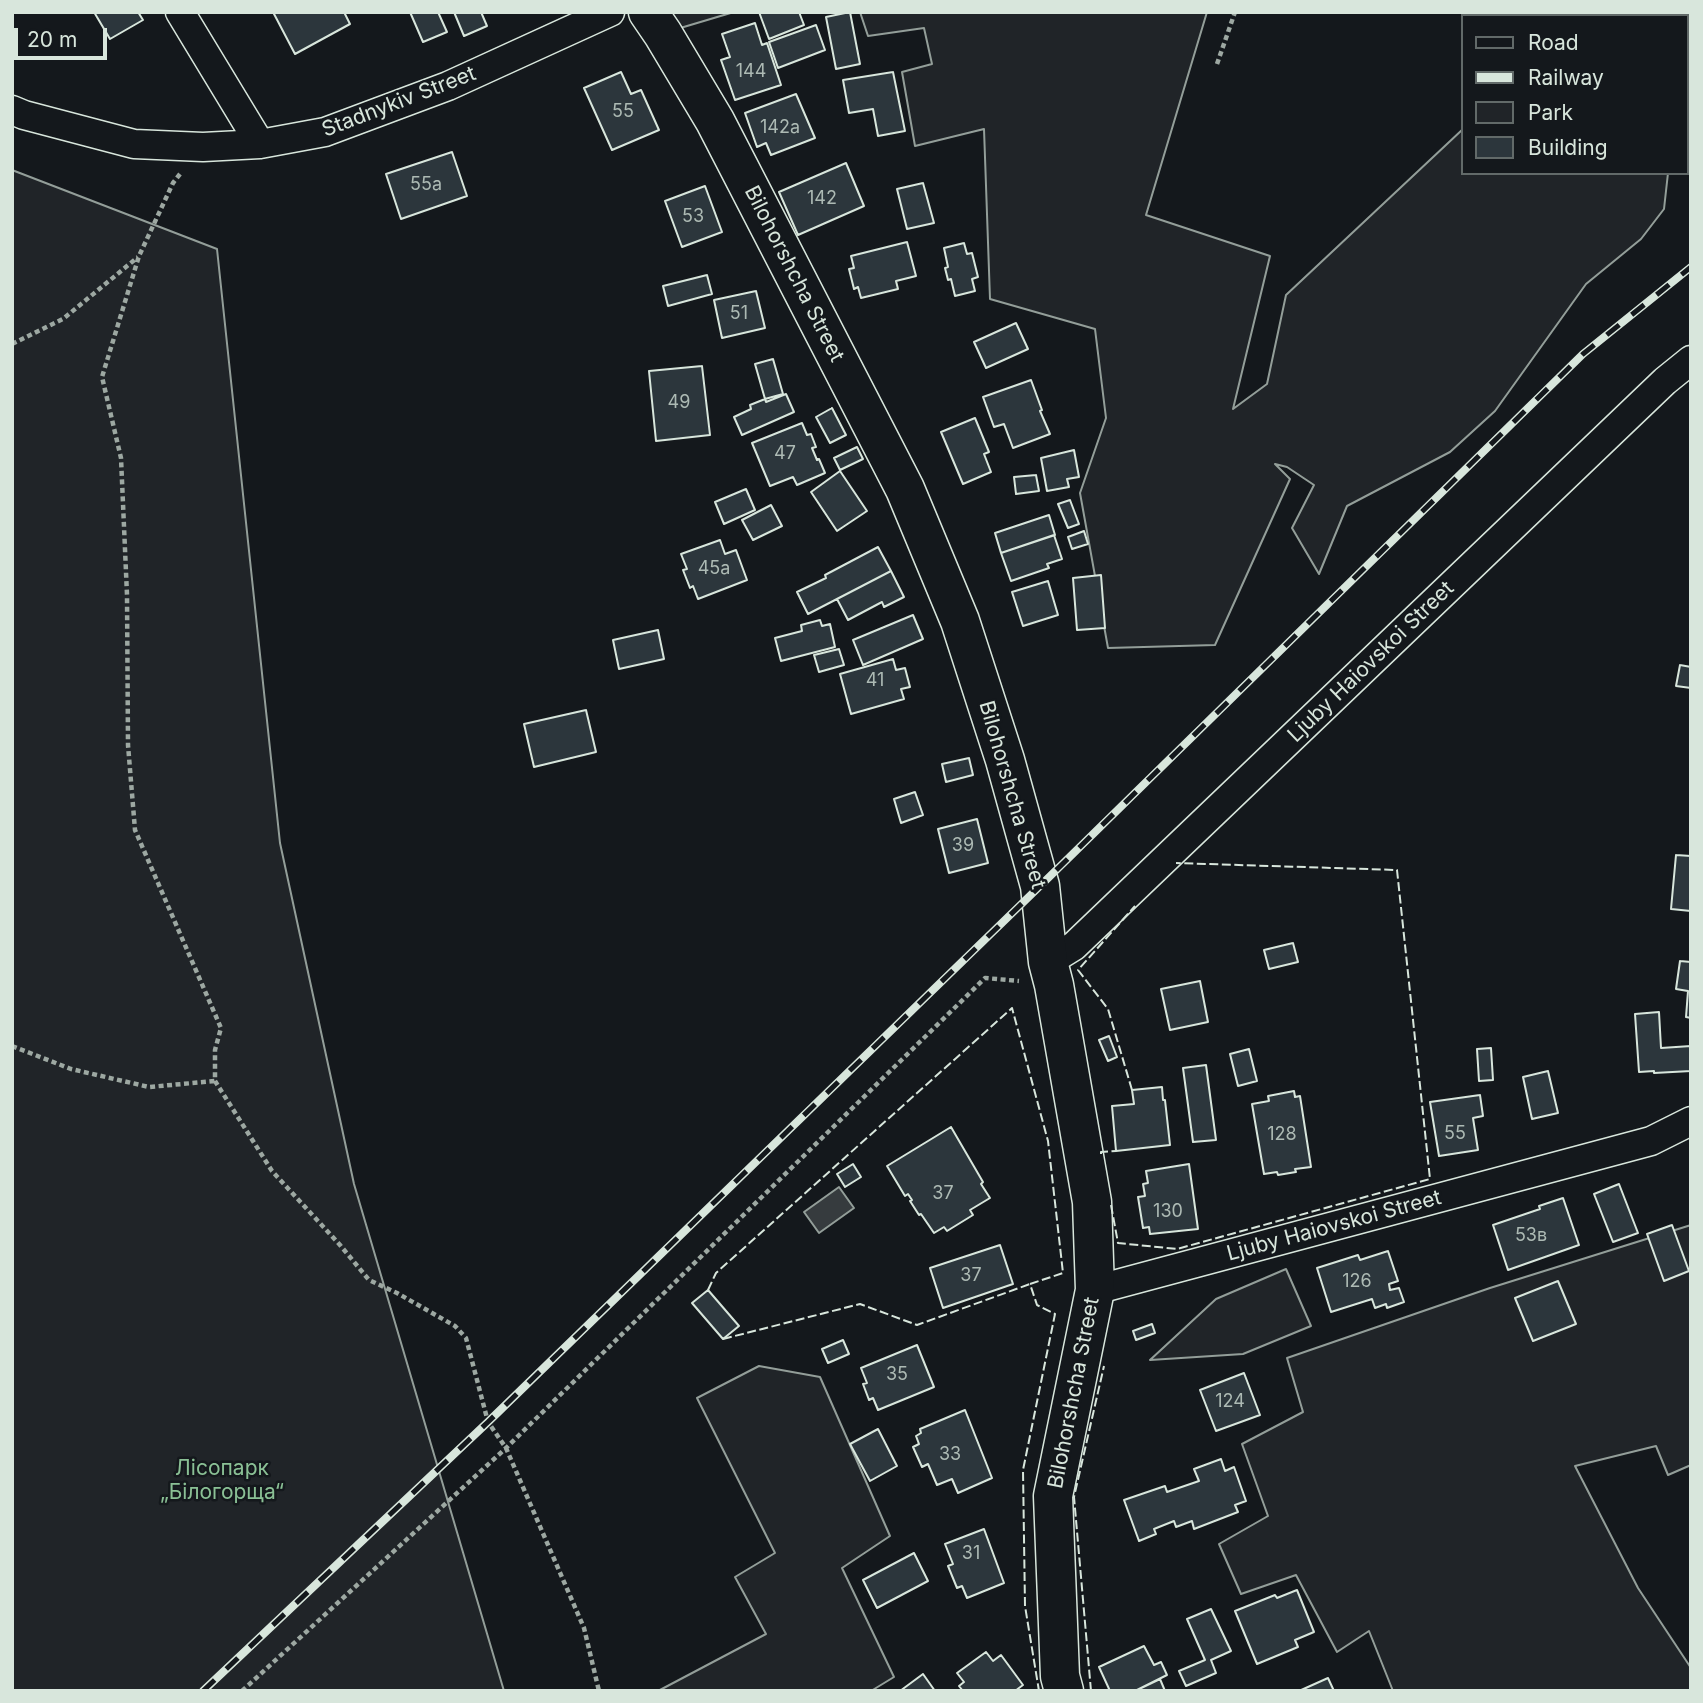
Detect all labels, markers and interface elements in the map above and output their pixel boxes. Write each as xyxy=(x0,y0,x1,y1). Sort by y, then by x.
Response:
scale bar xyxy=(18,14,110,58)
legend xyxy=(1462,14,1689,175)
text: 20 m xyxy=(27,27,77,52)
text: Road xyxy=(1528,30,1579,55)
street label: Stadnykiv Street xyxy=(319,61,479,143)
house number: 144 xyxy=(736,61,766,83)
text: Railway xyxy=(1528,65,1604,90)
text: Park xyxy=(1528,100,1573,125)
house number: 55 xyxy=(612,101,634,123)
house number: 142а xyxy=(760,117,800,139)
text: Building xyxy=(1528,135,1608,160)
house number: 55а xyxy=(410,174,442,196)
street label: Bilohorshcha Street xyxy=(739,182,849,366)
house number: 142 xyxy=(807,188,837,210)
house number: 53 xyxy=(682,206,704,228)
house number: 51 xyxy=(730,303,748,325)
house number: 49 xyxy=(668,392,690,414)
house number: 47 xyxy=(774,443,796,465)
house number: 45а xyxy=(698,558,730,580)
street label: Ljuby Haiovskoi Street xyxy=(1283,576,1459,748)
house number: 41 xyxy=(866,670,884,692)
street label: Bilohorshcha Street xyxy=(973,698,1051,892)
house number: 39 xyxy=(952,835,974,857)
house number: 55 xyxy=(1444,1123,1466,1145)
house number: 128 xyxy=(1267,1124,1297,1146)
house number: 37 xyxy=(932,1183,954,1205)
street label: Ljuby Haiovskoi Street xyxy=(1224,1185,1444,1267)
house number: 130 xyxy=(1153,1201,1183,1223)
house number: 53в xyxy=(1515,1225,1547,1247)
house number: 37 xyxy=(960,1265,982,1287)
house number: 126 xyxy=(1342,1271,1372,1293)
street label: Bilohorshcha Street xyxy=(1043,1295,1105,1491)
house number: 35 xyxy=(886,1364,908,1386)
house number: 124 xyxy=(1215,1391,1245,1413)
house number: 33 xyxy=(939,1444,961,1466)
park label: Лісопарк „Білогорща“ xyxy=(160,1456,284,1506)
house number: 31 xyxy=(962,1543,980,1565)

